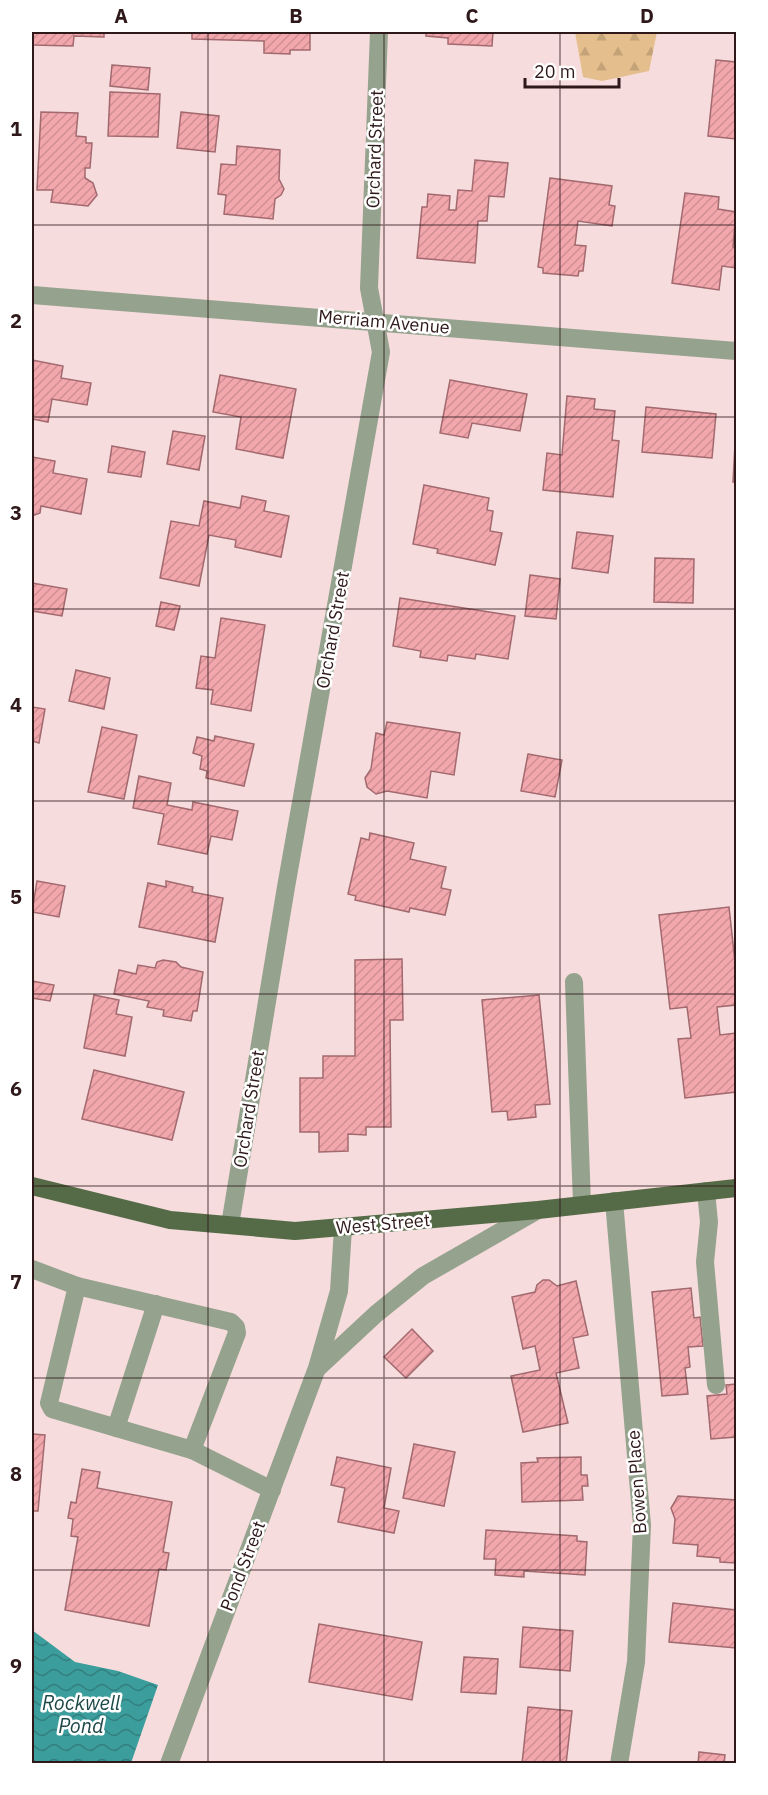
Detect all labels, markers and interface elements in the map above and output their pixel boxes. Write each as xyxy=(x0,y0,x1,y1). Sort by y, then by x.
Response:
text: A xyxy=(114,2,128,29)
text: B xyxy=(289,2,303,29)
text: C xyxy=(465,2,479,29)
text: D xyxy=(640,2,654,29)
scale bar xyxy=(525,51,620,89)
text: 20 m xyxy=(534,60,576,83)
street label: Orchard Street xyxy=(361,89,388,209)
text: 1 xyxy=(10,115,22,142)
street label: Merriam Avenue xyxy=(317,304,451,339)
text: 2 xyxy=(10,307,22,334)
text: 3 xyxy=(10,499,22,526)
street label: Orchard Street xyxy=(311,569,354,690)
text: 4 xyxy=(10,691,22,718)
text: 5 xyxy=(10,883,22,910)
street label: Orchard Street xyxy=(228,1048,269,1169)
text: 6 xyxy=(10,1075,22,1102)
street label: West Street xyxy=(335,1208,431,1239)
text: 7 xyxy=(10,1268,22,1295)
street label: Bowen Place xyxy=(621,1429,652,1535)
text: 8 xyxy=(10,1460,22,1487)
street label: Pond Street xyxy=(215,1517,270,1614)
text: 9 xyxy=(10,1652,22,1679)
water label: Rockwell Pond xyxy=(42,1689,121,1739)

